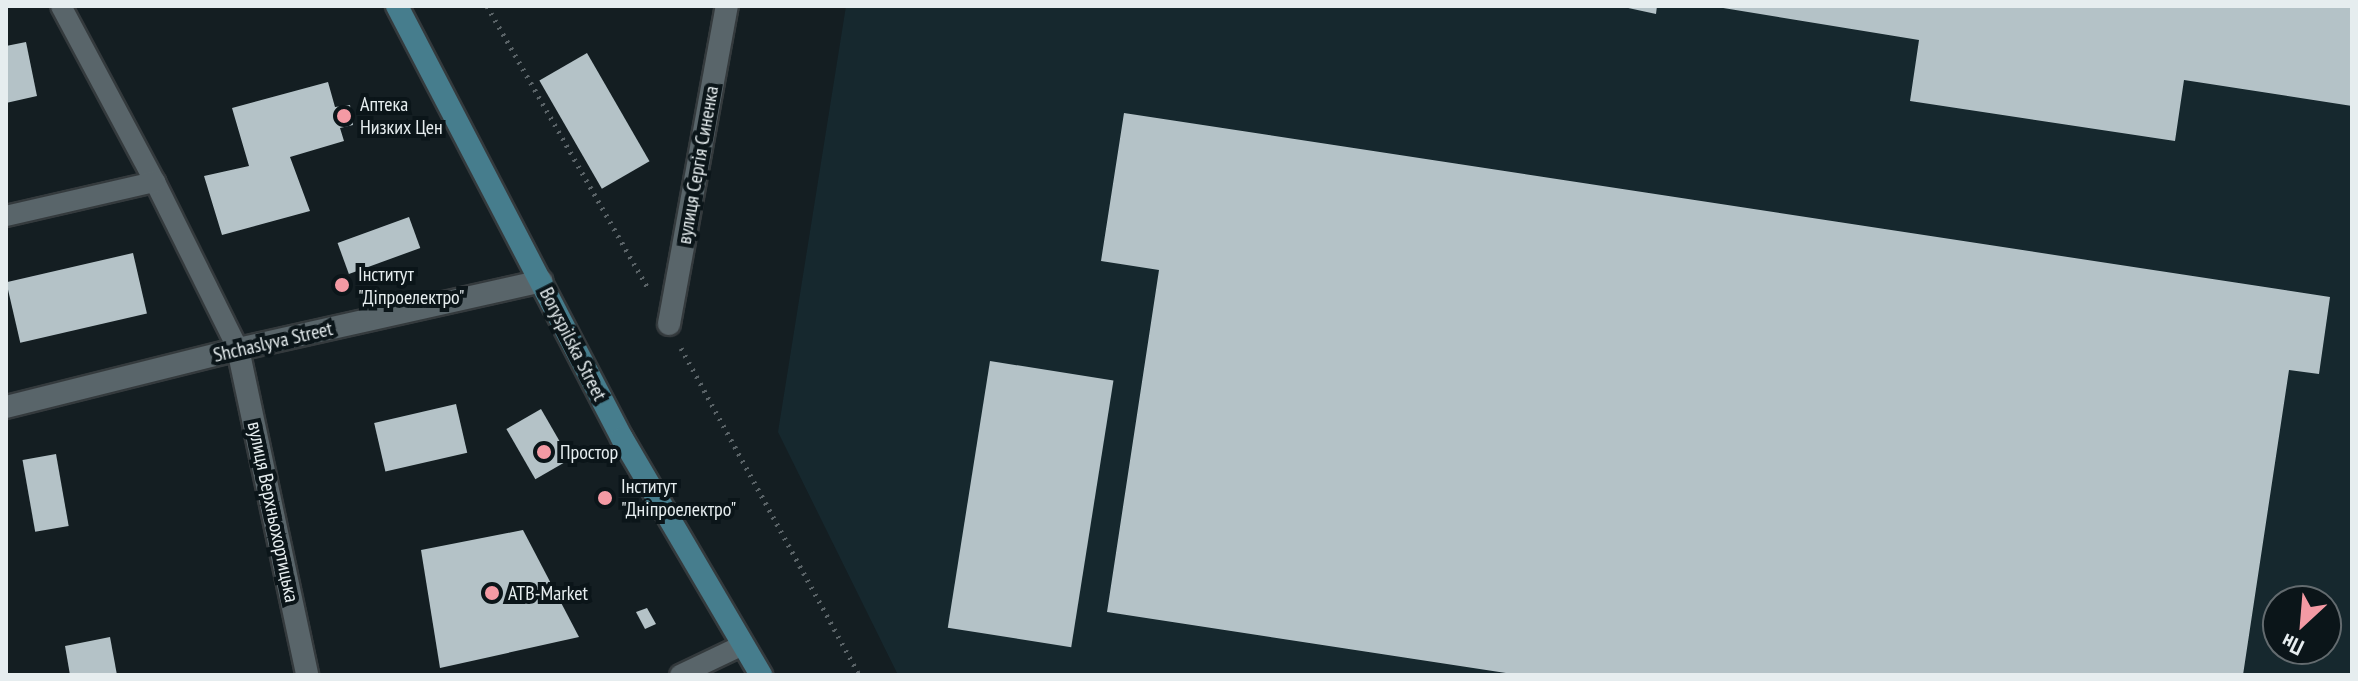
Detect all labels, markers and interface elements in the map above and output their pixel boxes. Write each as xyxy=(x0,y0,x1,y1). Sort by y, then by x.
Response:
street label: вулиця Сергія Синенка xyxy=(672,84,724,246)
place label: Аптека Низких Цен xyxy=(360,92,443,139)
marker: Аптека Низких Цен xyxy=(335,107,353,125)
place label: Інститут "Діпроелектро" xyxy=(358,262,465,309)
marker: Інститут "Діпроелектро" xyxy=(333,276,351,294)
street label: Boryspilska Street xyxy=(534,283,612,405)
street label: Shchaslyva Street xyxy=(211,317,335,367)
street label: вулиця Верхньохортицька xyxy=(242,419,304,605)
place label: Простор xyxy=(560,440,618,464)
marker: Простор xyxy=(535,443,553,461)
place label: Інститут "Дніпроелектро" xyxy=(621,474,736,521)
marker: Інститут "Дніпроелектро" xyxy=(596,489,614,507)
place label: ATB-Market xyxy=(508,581,588,605)
marker: ATB-Market xyxy=(483,584,501,602)
north arrow xyxy=(2262,585,2342,665)
text: Пн xyxy=(2277,628,2308,662)

